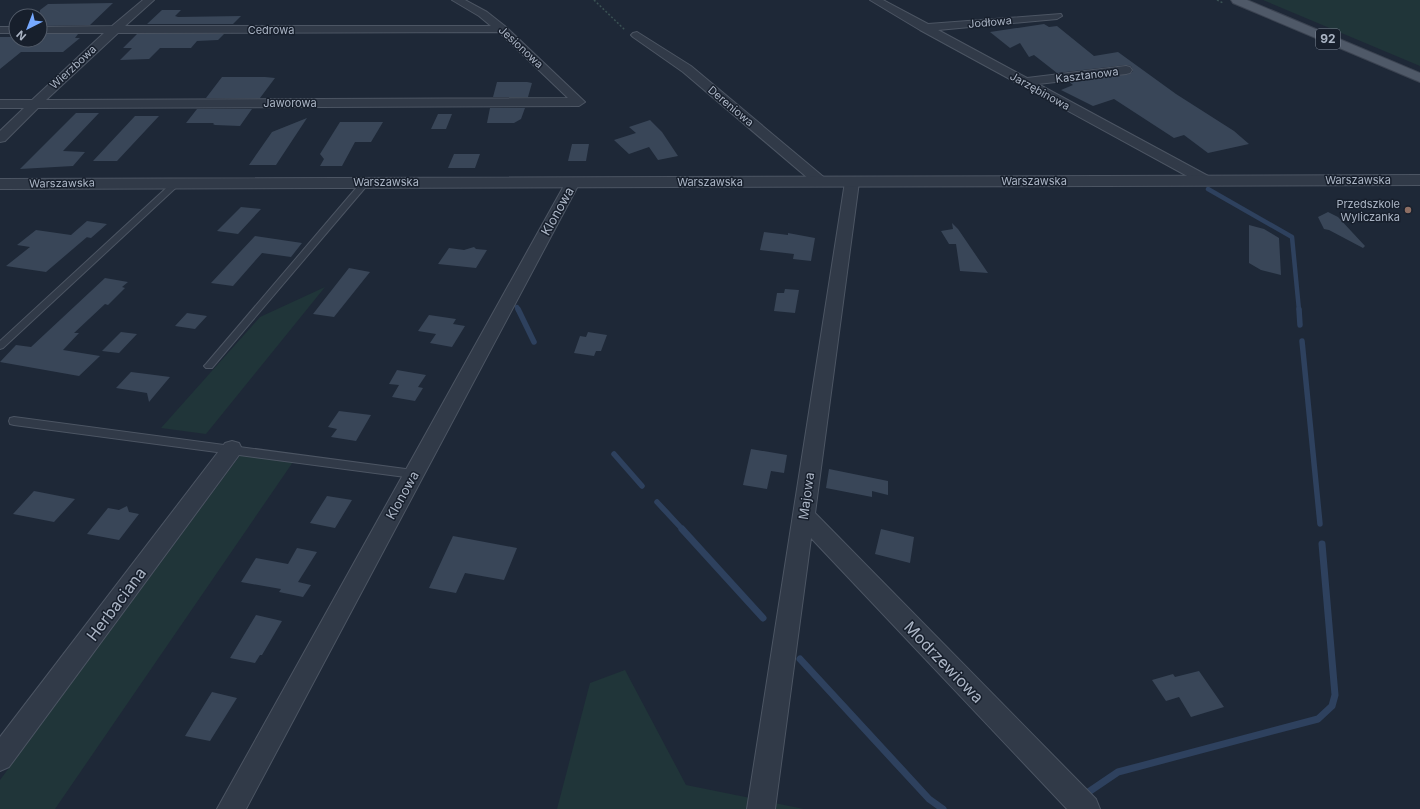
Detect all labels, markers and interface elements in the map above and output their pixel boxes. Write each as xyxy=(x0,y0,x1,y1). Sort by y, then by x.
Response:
north arrow xyxy=(8,8,48,48)
street label: Jodłowa xyxy=(968,13,1012,31)
street label: Cedrowa xyxy=(248,23,294,37)
street label: Jesionowa xyxy=(496,23,546,71)
text: N xyxy=(14,27,29,43)
road number: 92 xyxy=(1316,29,1340,49)
street label: Wierzbowa xyxy=(47,42,99,92)
street label: Kasztanowa xyxy=(1055,64,1119,86)
street label: Jarzębinowa xyxy=(1008,69,1072,113)
street label: Dereniowa xyxy=(705,83,757,129)
street label: Jaworowa xyxy=(263,96,317,110)
street label: Warszawska xyxy=(1325,173,1391,187)
street label: Warszawska xyxy=(1001,174,1067,188)
street label: Warszawska xyxy=(29,175,95,191)
street label: Warszawska xyxy=(353,175,419,189)
street label: Warszawska xyxy=(677,175,743,189)
street label: Klonowa xyxy=(537,184,577,238)
place label: Przedszkole Wyliczanka xyxy=(1336,197,1400,224)
marker: Przedszkole Wyliczanka xyxy=(1403,205,1413,215)
street label: Klonowa xyxy=(382,468,422,522)
street label: Majowa xyxy=(795,471,817,521)
street label: Herbaciana xyxy=(82,563,150,645)
street label: Modrzewiowa xyxy=(900,617,988,707)

